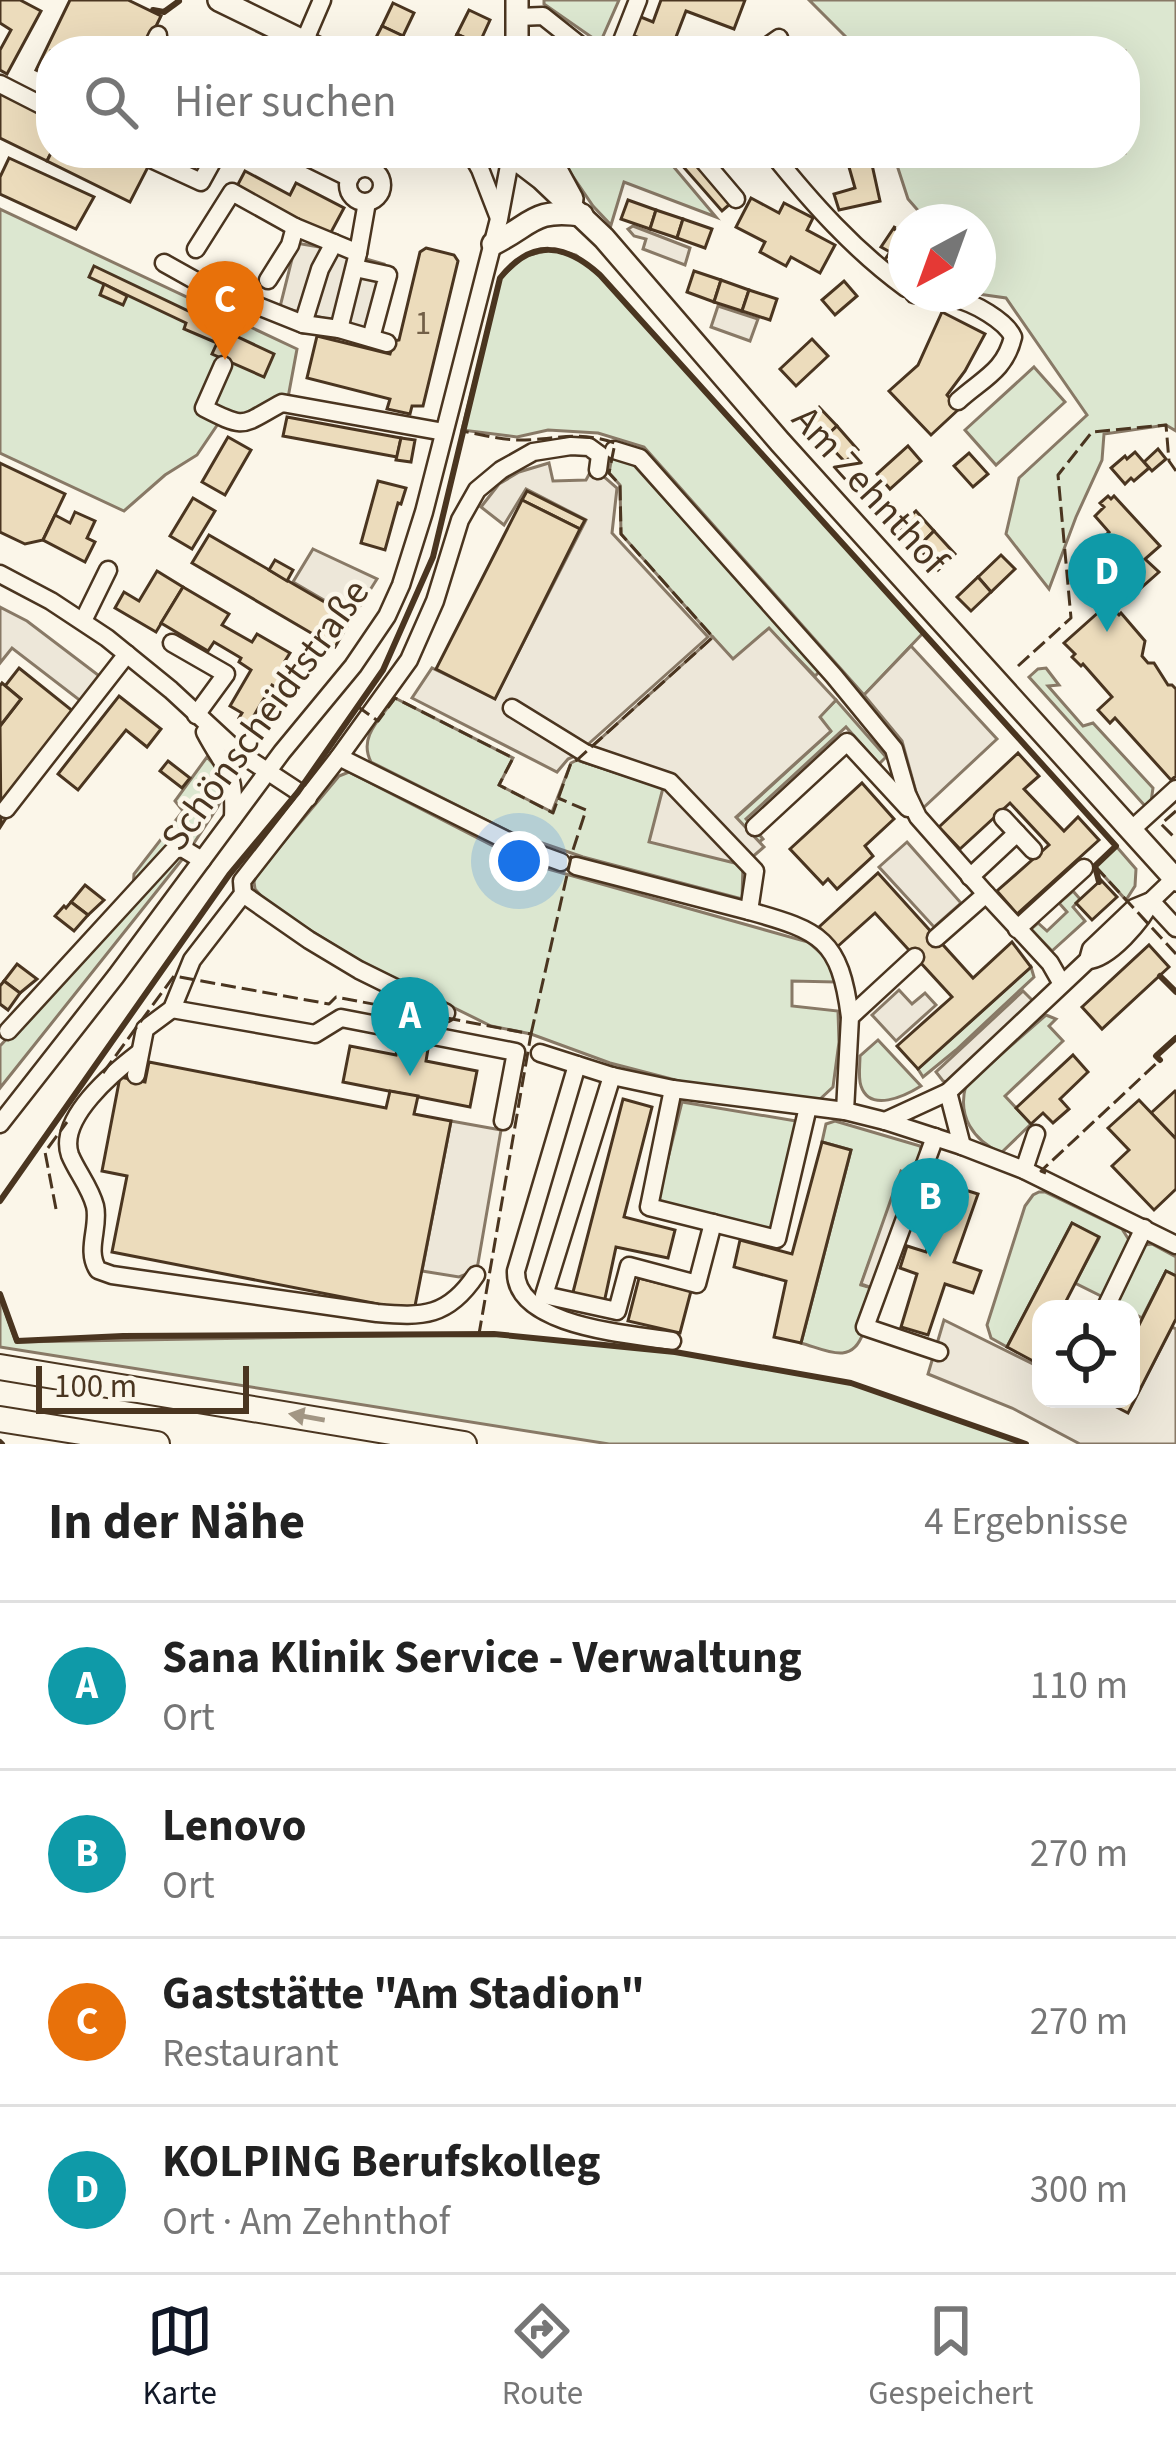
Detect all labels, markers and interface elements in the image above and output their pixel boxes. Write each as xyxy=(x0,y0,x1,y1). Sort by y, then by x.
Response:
search box xyxy=(36,36,1140,168)
icon: search xyxy=(78,69,144,135)
text: Hier suchen xyxy=(174,70,397,134)
north arrow xyxy=(888,204,996,312)
pin: C xyxy=(186,261,264,360)
house number: 1 xyxy=(415,300,431,347)
street label: Am Zehnthof xyxy=(778,393,962,588)
pin: D xyxy=(1068,533,1146,632)
street label: Schönscheidtstraße xyxy=(148,568,383,863)
your location xyxy=(489,831,549,891)
pin: A xyxy=(371,977,449,1076)
pin: B xyxy=(891,1158,969,1257)
map controls xyxy=(1032,1300,1140,1408)
button: locate xyxy=(1032,1300,1140,1408)
scale bar xyxy=(36,1360,249,1413)
text: 100 m xyxy=(54,1363,137,1410)
one-way arrow xyxy=(288,1407,326,1426)
text: In der Nähe xyxy=(48,1486,305,1558)
text: 4 Ergebnisse xyxy=(924,1494,1128,1550)
text: Sana Klinik Service - Verwaltung xyxy=(162,1626,802,1690)
text: A xyxy=(76,1658,98,1714)
text: 110 m xyxy=(1030,1658,1128,1714)
text: Ort xyxy=(162,1690,215,1746)
text: Lenovo xyxy=(162,1794,306,1858)
text: B xyxy=(75,1826,99,1882)
text: 270 m xyxy=(1030,1826,1128,1882)
text: Ort xyxy=(162,1858,215,1914)
text: Gaststätte "Am Stadion" xyxy=(162,1962,645,2026)
text: C xyxy=(76,1994,98,2050)
text: 270 m xyxy=(1030,1994,1128,2050)
text: Restaurant xyxy=(162,2026,339,2082)
text: KOLPING Berufskolleg xyxy=(162,2130,600,2194)
text: D xyxy=(75,2162,99,2218)
text: 300 m xyxy=(1030,2162,1128,2218)
text: Ort · Am Zehnthof xyxy=(162,2194,450,2250)
tab: Karte xyxy=(143,2298,217,2417)
tab: Route xyxy=(502,2298,583,2417)
tab: Gespeichert xyxy=(868,2298,1033,2417)

